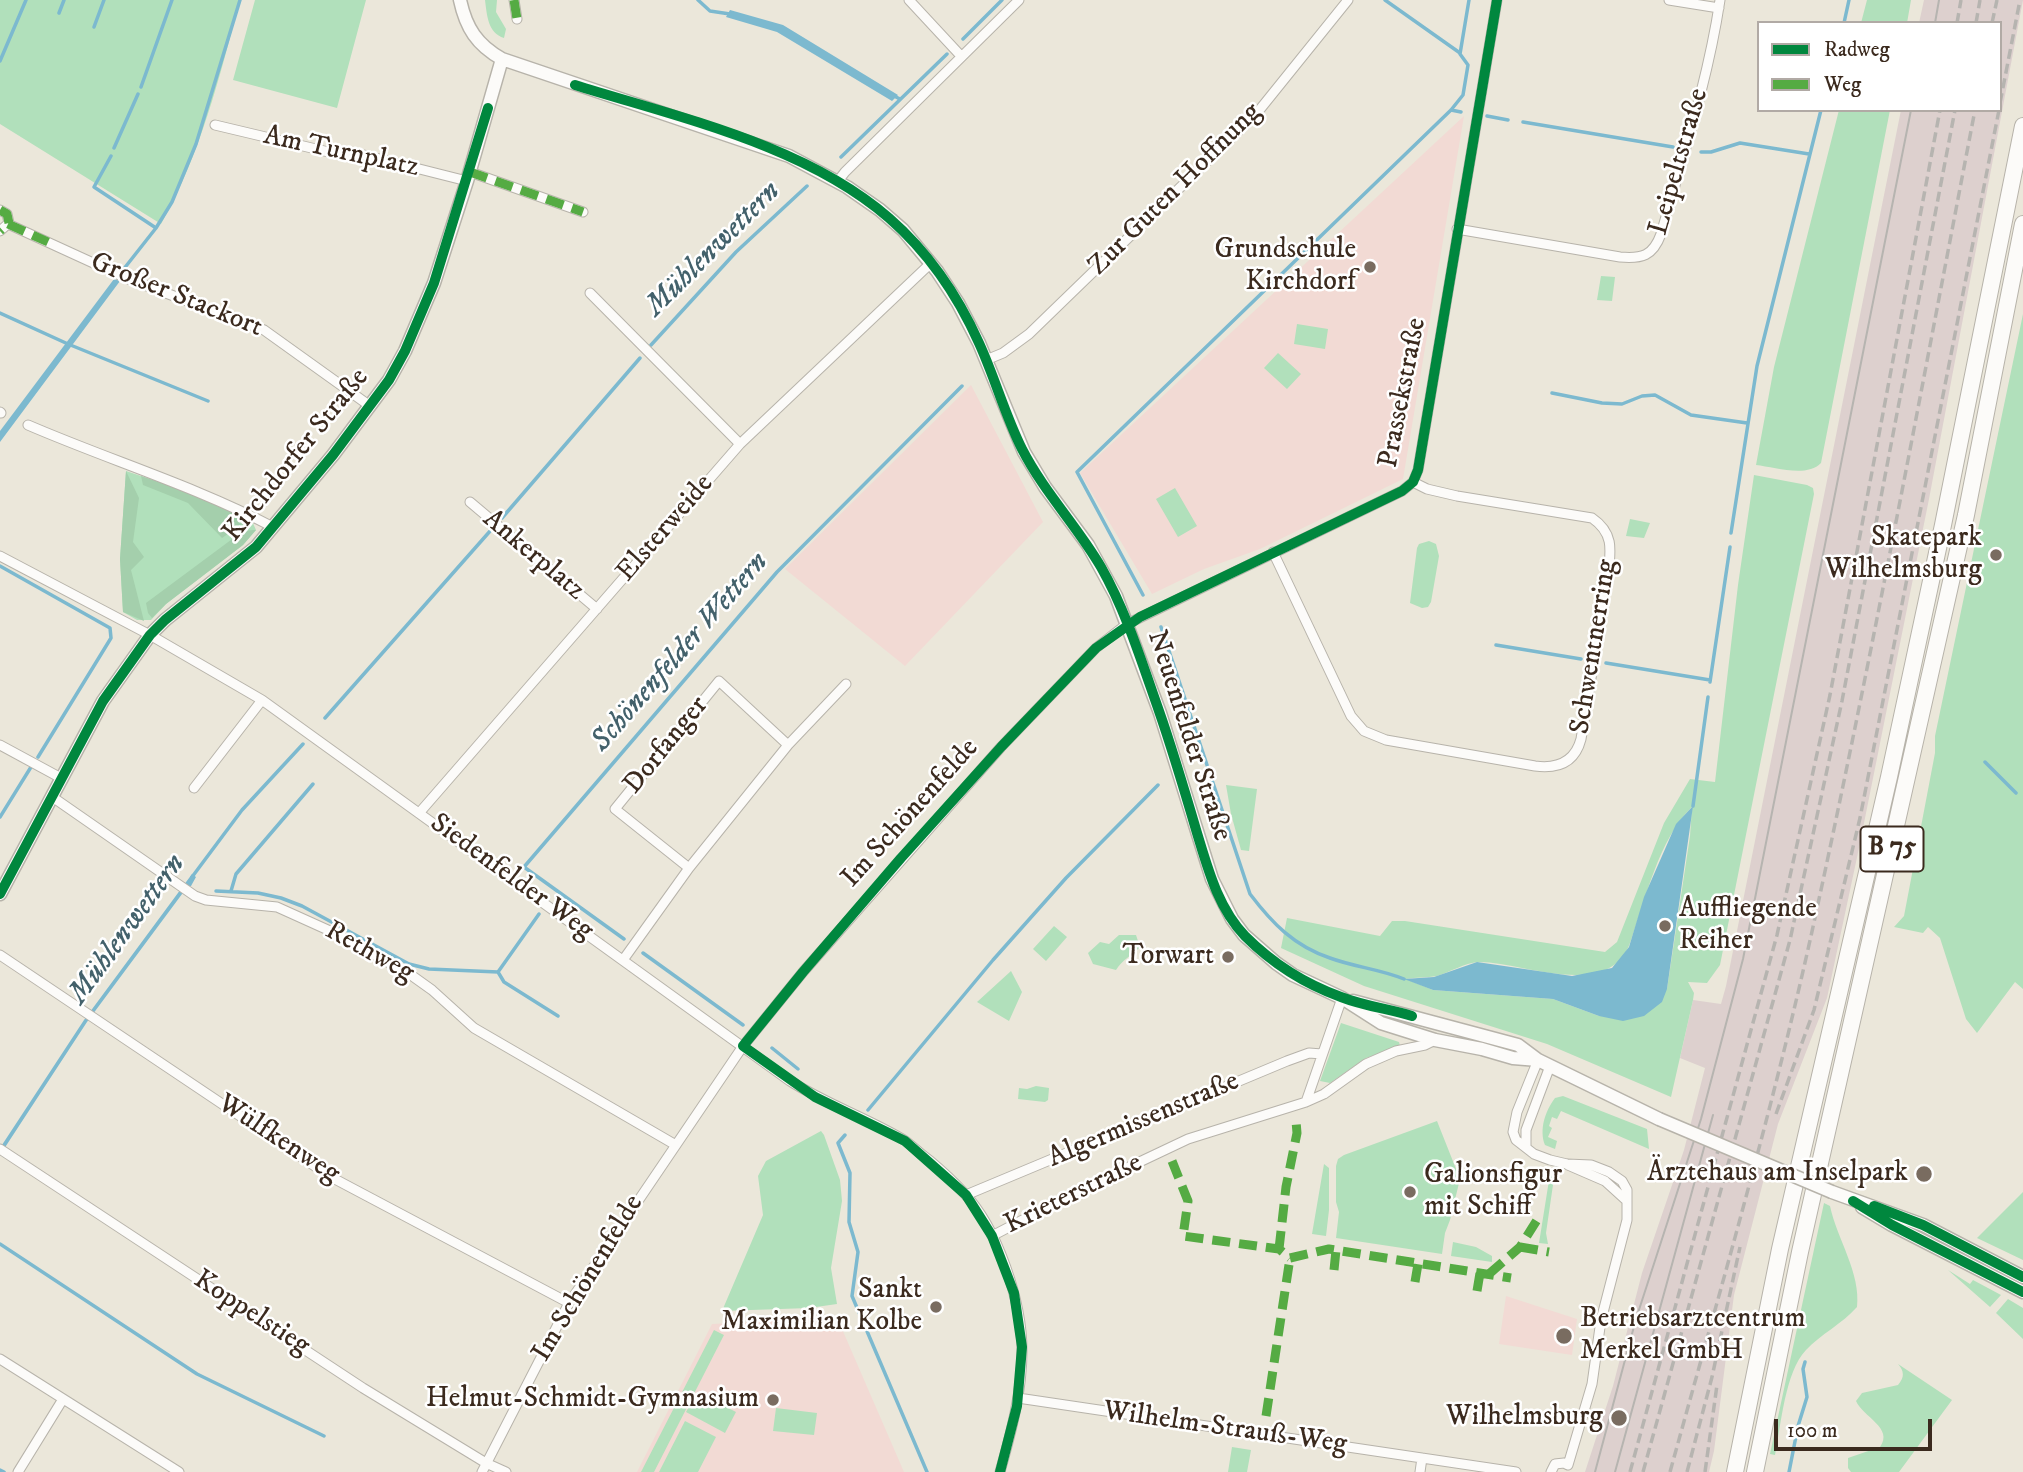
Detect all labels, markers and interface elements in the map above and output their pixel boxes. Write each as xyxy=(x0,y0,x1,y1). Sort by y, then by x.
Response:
legend xyxy=(1757,21,2002,112)
text: Radweg xyxy=(1824,37,1890,63)
text: Weg xyxy=(1824,72,1861,98)
street label: Leipeltstraße xyxy=(1643,85,1717,239)
street label: Zur Guten Hoffnung xyxy=(1083,97,1269,283)
street label: Am Turnplatz xyxy=(260,120,422,186)
water label: Mühlenwettern xyxy=(639,175,789,325)
place label: Grundschule Kirchdorf xyxy=(1215,234,1356,300)
street label: Großer Stackort xyxy=(85,246,267,346)
marker: Grundschule Kirchdorf xyxy=(1362,259,1378,275)
street label: Prassekstraße xyxy=(1373,315,1435,471)
street label: Kirchdorfer Straße xyxy=(217,363,377,549)
street label: Elsterweide xyxy=(610,469,722,589)
street label: Ankerplatz xyxy=(475,503,591,609)
place label: Skatepark Wilhelmsburg xyxy=(1825,522,1982,588)
water label: Schönenfelder Wettern xyxy=(585,546,777,760)
marker: Skatepark Wilhelmsburg xyxy=(1988,547,2004,563)
street label: Schwentnerring xyxy=(1565,557,1625,737)
street label: Neuenfelder Straße xyxy=(1138,627,1238,845)
street label: Dorfanger xyxy=(617,690,717,802)
street label: Im Schönenfelde xyxy=(835,733,987,895)
street label: Siedenfelder Weg xyxy=(423,807,599,949)
road number: B 75 xyxy=(1860,827,1924,872)
water label: Mühlenwettern xyxy=(62,848,194,1012)
place label: Auffliegende Reiher xyxy=(1679,893,1817,959)
street label: Rethweg xyxy=(319,915,419,991)
marker: Auffliegende Reiher xyxy=(1657,918,1673,934)
place label: Torwart xyxy=(1122,940,1214,974)
marker: Torwart xyxy=(1220,949,1236,965)
street label: Algermissenstraße xyxy=(1043,1066,1245,1176)
street label: Wülfkenweg xyxy=(211,1088,345,1192)
street label: Krieterstraße xyxy=(1000,1147,1148,1243)
place label: Ärztehaus am Inselpark xyxy=(1647,1157,1908,1191)
place label: Galionsfigur mit Schiff xyxy=(1424,1159,1562,1225)
marker: Ärztehaus am Inselpark xyxy=(1914,1164,1934,1184)
marker: Galionsfigur mit Schiff xyxy=(1402,1184,1418,1200)
street label: Im Schönenfelde xyxy=(526,1189,652,1369)
street label: Koppelstieg xyxy=(187,1264,315,1364)
place label: Sankt Maximilian Kolbe xyxy=(721,1274,922,1340)
marker: Sankt Maximilian Kolbe xyxy=(928,1299,944,1315)
place label: Betriebsarztcentrum Merkel GmbH xyxy=(1580,1303,1805,1369)
marker: Betriebsarztcentrum Merkel GmbH xyxy=(1554,1326,1574,1346)
place label: Helmut-Schmidt-Gymnasium xyxy=(426,1383,759,1417)
marker: Helmut-Schmidt-Gymnasium xyxy=(765,1392,781,1408)
street label: Wilhelm-Strauß-Weg xyxy=(1101,1395,1349,1463)
place label: Wilhelmsburg xyxy=(1446,1401,1603,1435)
scale bar xyxy=(1778,1406,1936,1450)
marker: Wilhelmsburg xyxy=(1609,1408,1629,1428)
text: 100 m xyxy=(1787,1418,1838,1444)

